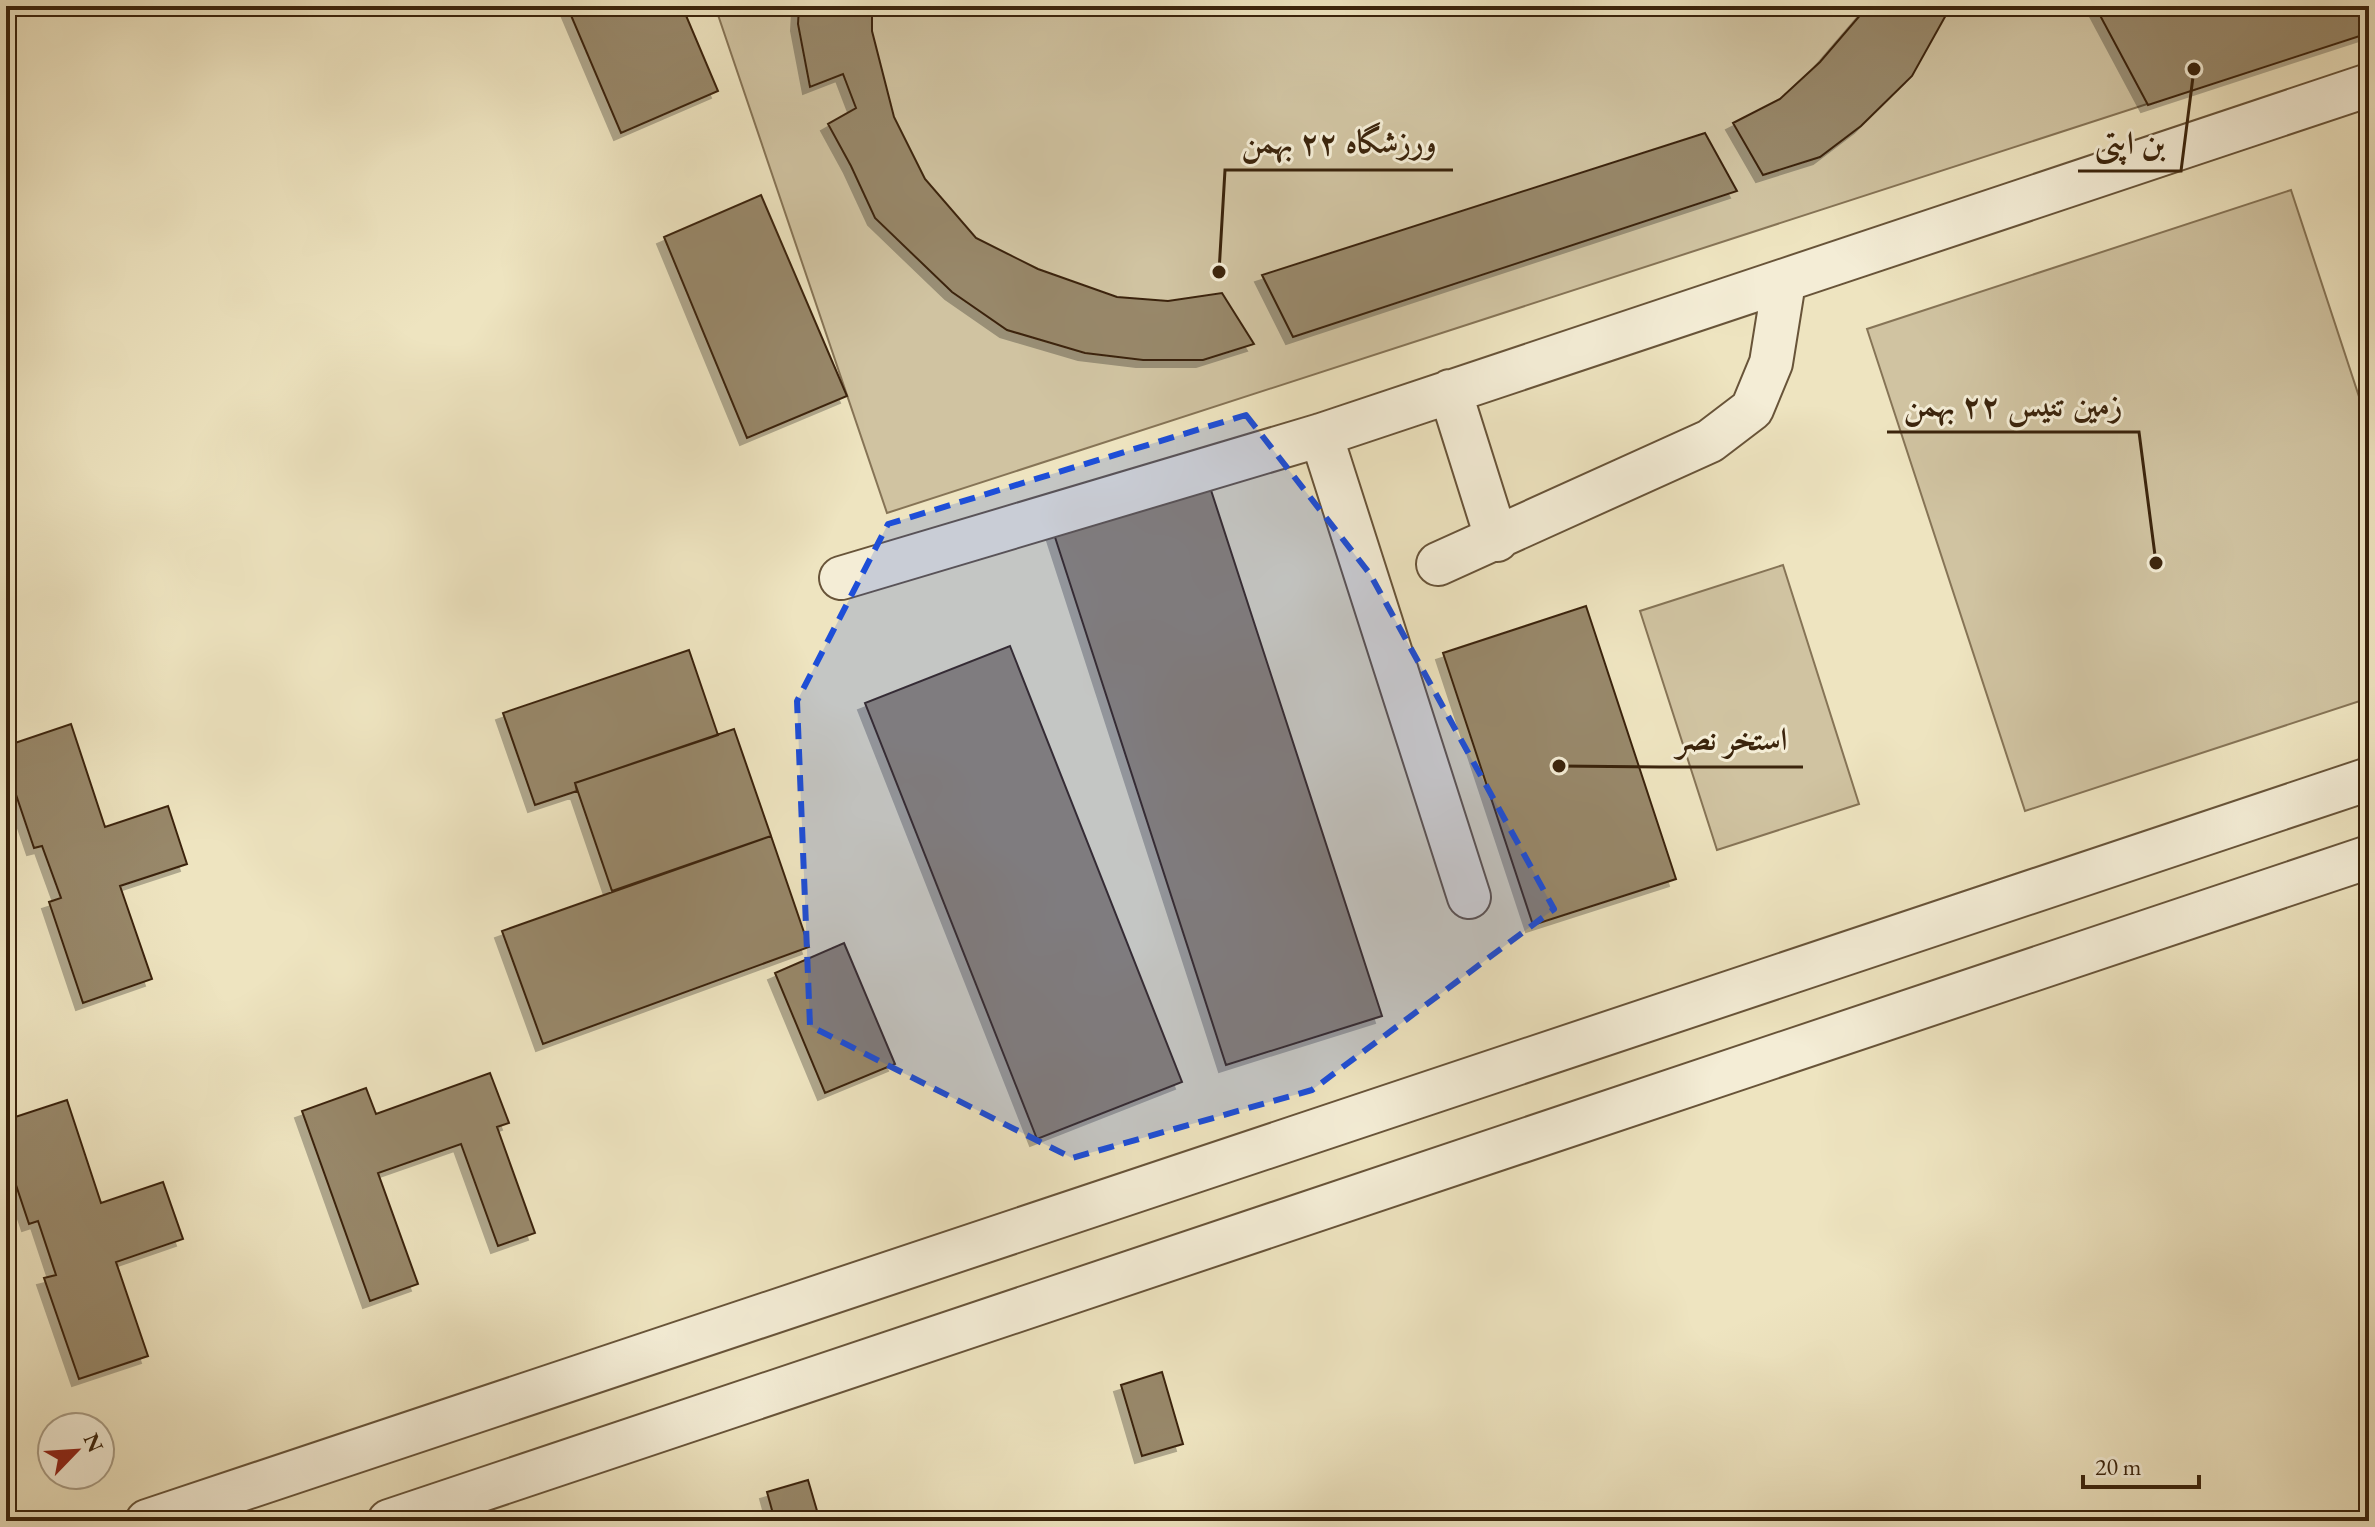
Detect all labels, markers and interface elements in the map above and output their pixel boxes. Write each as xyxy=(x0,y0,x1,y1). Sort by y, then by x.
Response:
callout: ورزشگاه ۲۲ بهمن xyxy=(1225,114,1453,170)
callout: بن اپتی xyxy=(2078,115,2181,171)
text: ورزشگاه ۲۲ بهمن xyxy=(1241,121,1437,164)
text: بن اپتی xyxy=(2094,122,2166,166)
callout: زمین تنیس ۲۲ بهمن xyxy=(1887,376,2139,432)
text: زمین تنیس ۲۲ بهمن xyxy=(1903,384,2123,428)
callout: استخر نصر xyxy=(1660,711,1803,767)
text: استخر نصر xyxy=(1672,718,1788,760)
north arrow xyxy=(36,1411,116,1491)
text: N xyxy=(77,1429,111,1457)
scale bar xyxy=(2083,1439,2199,1489)
text: 20 m xyxy=(2095,1451,2142,1482)

